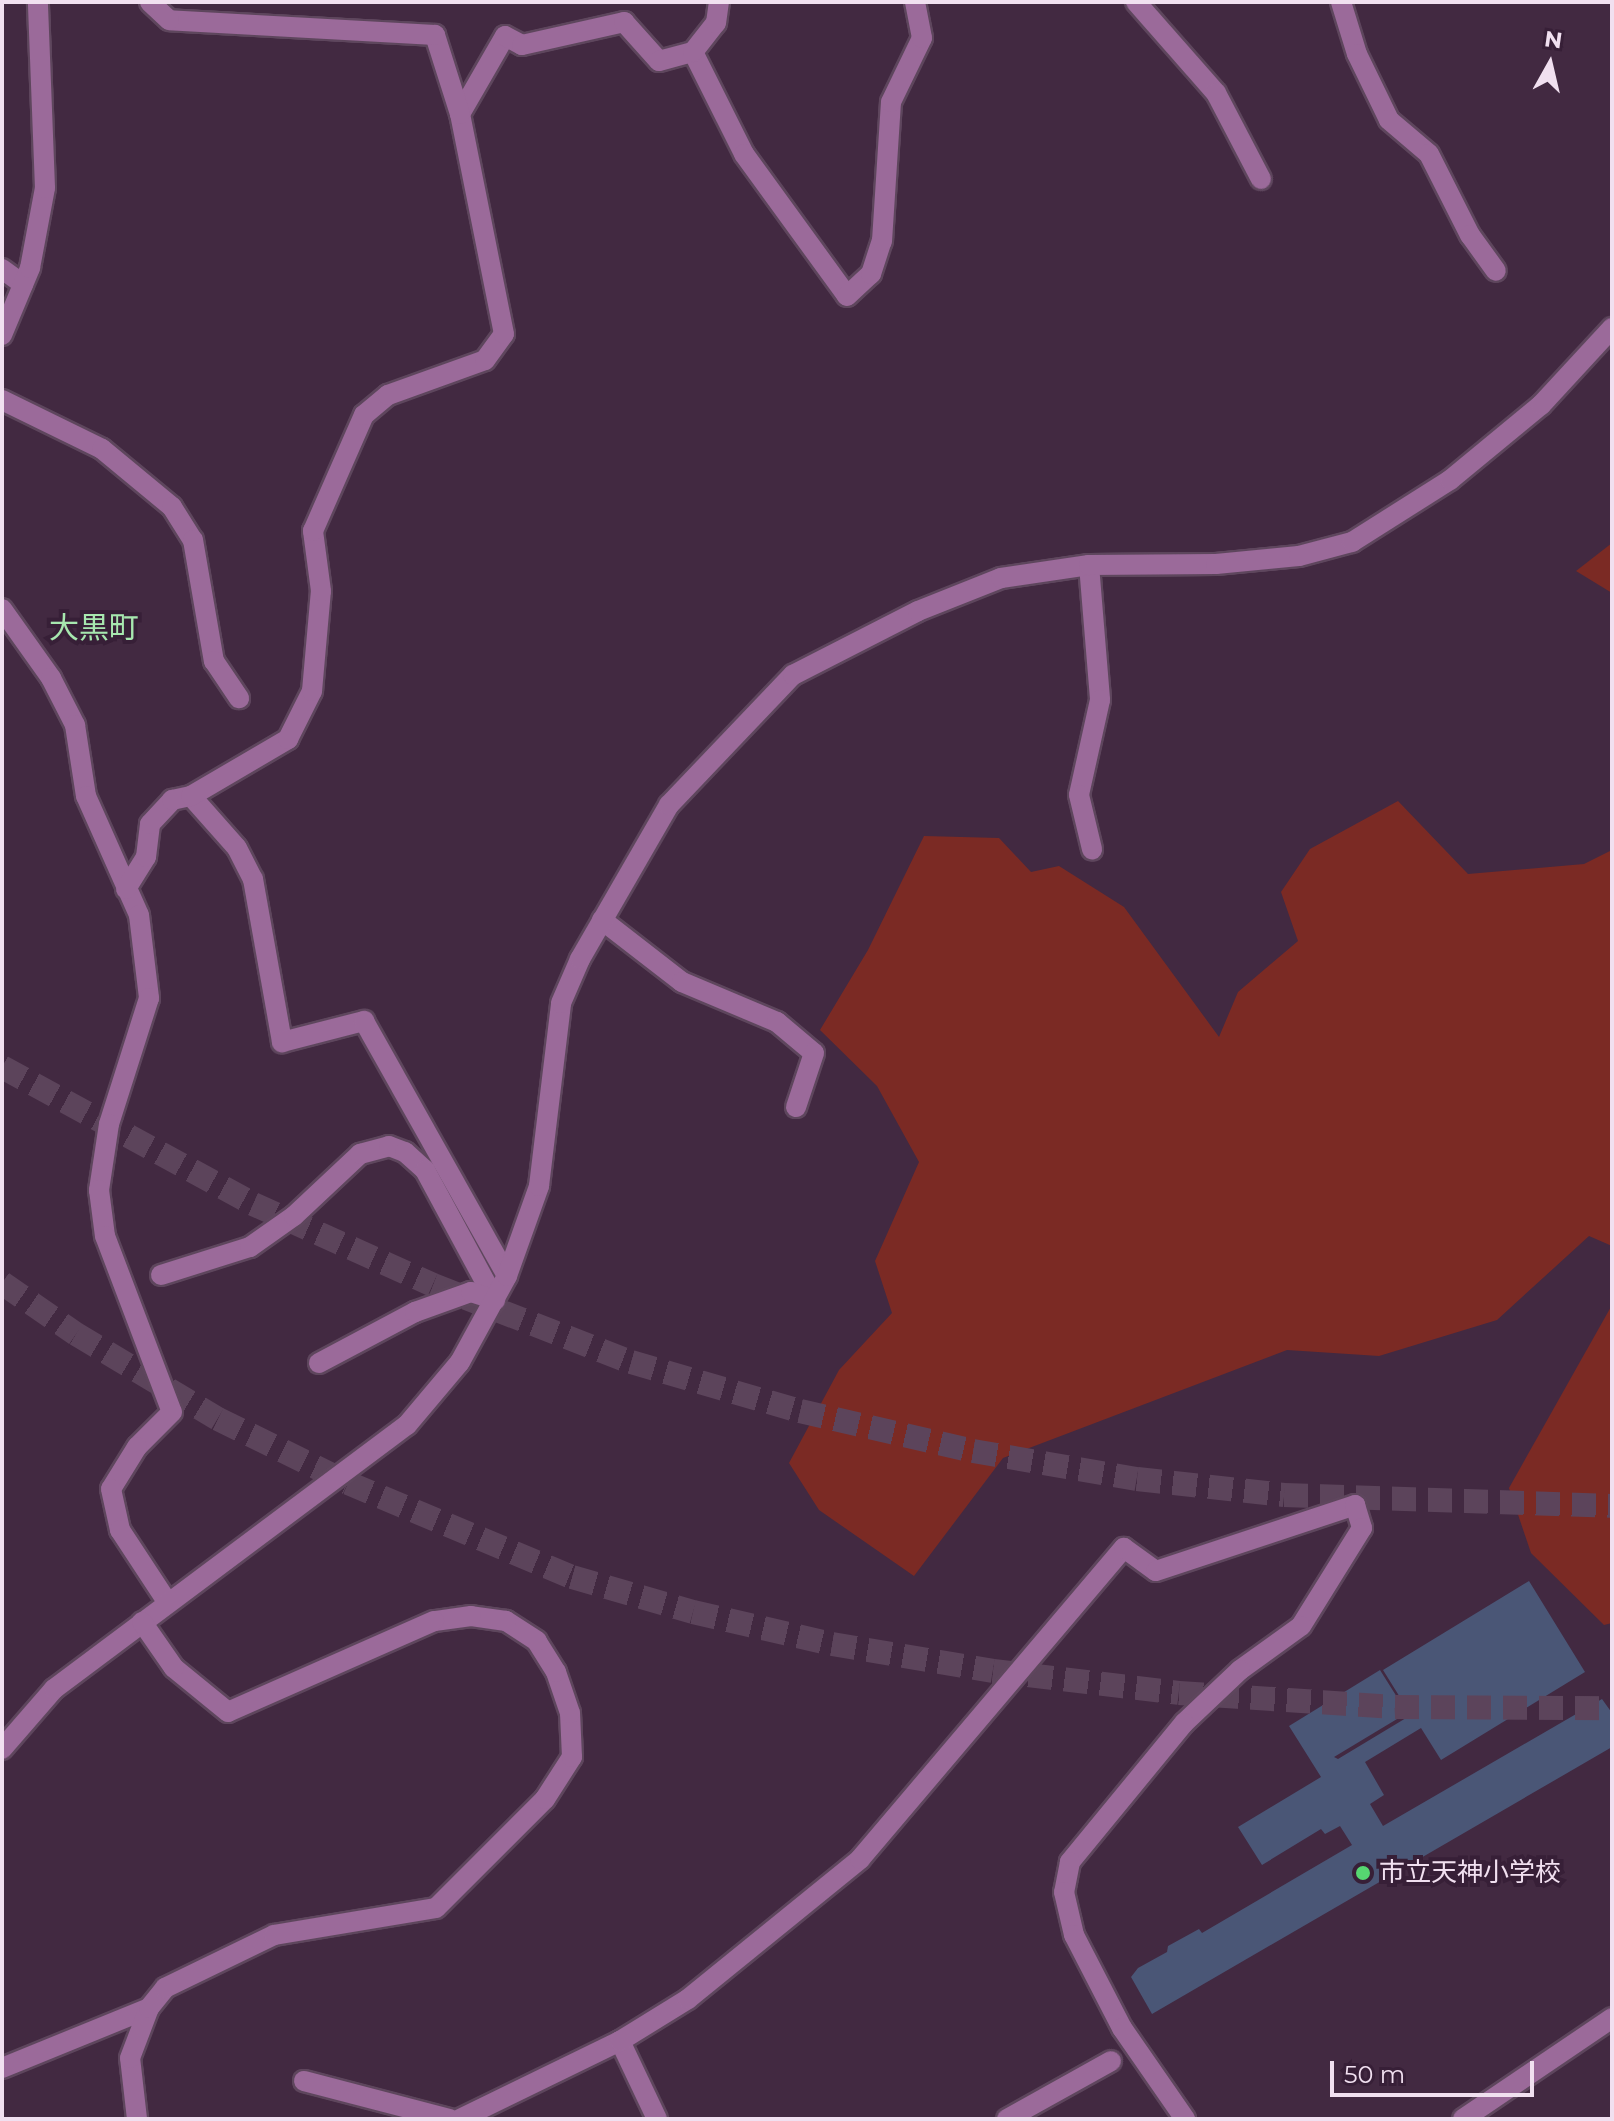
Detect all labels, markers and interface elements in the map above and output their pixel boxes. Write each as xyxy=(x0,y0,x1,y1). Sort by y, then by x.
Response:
north arrow xyxy=(1510,24,1590,104)
text: N xyxy=(1543,25,1564,54)
district label: 大黒町 xyxy=(49,610,139,646)
place label: 市立天神小学校 xyxy=(1379,1857,1561,1889)
marker: 市立天神小学校 xyxy=(1354,1864,1372,1882)
scale bar xyxy=(1334,2045,1538,2095)
text: 50 m xyxy=(1344,2060,1405,2089)

